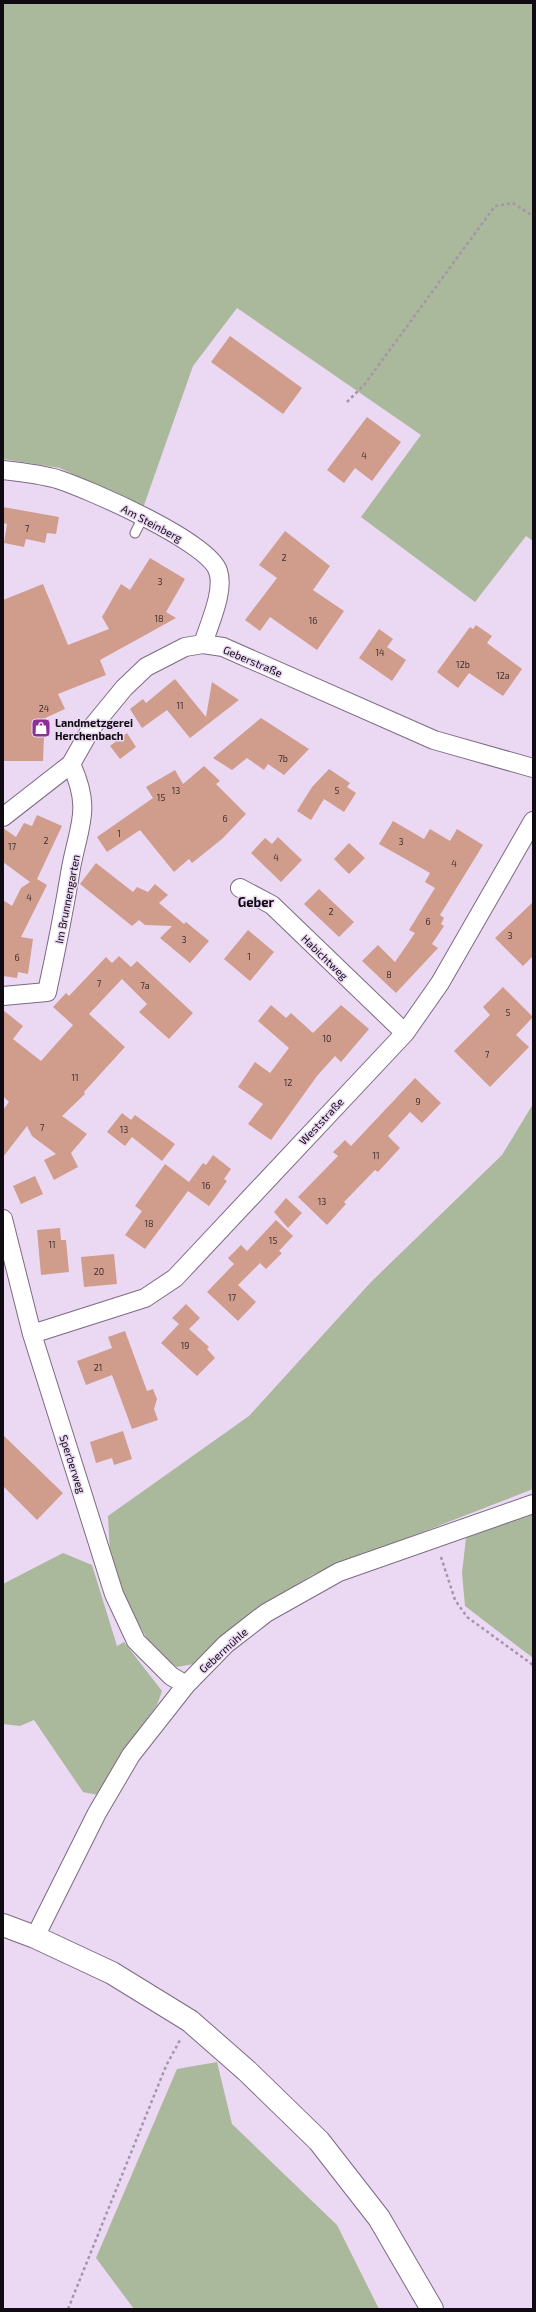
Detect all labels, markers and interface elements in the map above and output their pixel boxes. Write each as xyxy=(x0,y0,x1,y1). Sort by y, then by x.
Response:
house number: 4 xyxy=(361,450,367,461)
street label: Am Steinberg xyxy=(119,502,185,544)
house number: 7 xyxy=(25,523,30,534)
house number: 2 xyxy=(281,552,287,563)
house number: 3 xyxy=(157,576,163,587)
house number: 18 xyxy=(154,613,164,624)
house number: 16 xyxy=(309,615,317,626)
street label: Geberstraße xyxy=(221,643,285,679)
house number: 14 xyxy=(375,647,385,658)
house number: 12b xyxy=(456,659,470,670)
house number: 12a xyxy=(496,670,510,681)
house number: 11 xyxy=(176,700,184,711)
house number: 24 xyxy=(39,703,50,714)
place label: Landmetzgerei Herchenbach xyxy=(55,716,133,742)
shop icon: Landmetzgerei Herchenbach xyxy=(30,717,52,739)
house number: 7b xyxy=(278,753,288,764)
house number: 13 xyxy=(172,785,180,796)
house number: 5 xyxy=(335,785,340,796)
house number: 15 xyxy=(157,792,165,803)
house number: 6 xyxy=(222,813,228,824)
house number: 1 xyxy=(117,828,121,839)
house number: 2 xyxy=(43,835,49,846)
house number: 3 xyxy=(398,836,404,847)
house number: 17 xyxy=(8,841,16,852)
house number: 4 xyxy=(273,852,279,863)
street label: Im Brunnengarten xyxy=(52,853,82,945)
house number: 4 xyxy=(451,858,457,869)
house number: 4 xyxy=(26,892,32,903)
district label: Geber xyxy=(238,894,275,910)
house number: 2 xyxy=(328,906,334,917)
house number: 6 xyxy=(425,916,431,927)
house number: 3 xyxy=(507,930,513,941)
street label: Habichtweg xyxy=(299,932,351,982)
house number: 3 xyxy=(181,934,187,945)
house number: 1 xyxy=(247,951,251,962)
house number: 6 xyxy=(14,952,20,963)
house number: 8 xyxy=(386,969,392,980)
house number: 7 xyxy=(97,978,102,989)
house number: 7a xyxy=(140,980,150,991)
house number: 5 xyxy=(506,1007,511,1018)
house number: 10 xyxy=(322,1033,332,1044)
house number: 7 xyxy=(485,1049,490,1060)
house number: 11 xyxy=(71,1072,79,1083)
house number: 12 xyxy=(284,1077,292,1088)
street label: Weststraße xyxy=(296,1095,346,1147)
house number: 9 xyxy=(415,1096,421,1107)
house number: 7 xyxy=(40,1122,45,1133)
house number: 13 xyxy=(120,1124,128,1135)
house number: 11 xyxy=(372,1150,380,1161)
house number: 16 xyxy=(202,1180,210,1191)
house number: 13 xyxy=(318,1196,326,1207)
house number: 18 xyxy=(144,1218,154,1229)
house number: 15 xyxy=(269,1235,277,1246)
house number: 11 xyxy=(48,1239,56,1250)
house number: 20 xyxy=(94,1266,104,1277)
house number: 17 xyxy=(228,1292,236,1303)
house number: 19 xyxy=(181,1340,189,1351)
house number: 21 xyxy=(94,1362,102,1373)
street label: Sperberweg xyxy=(57,1433,89,1495)
street label: Gebermühle xyxy=(196,1625,250,1675)

